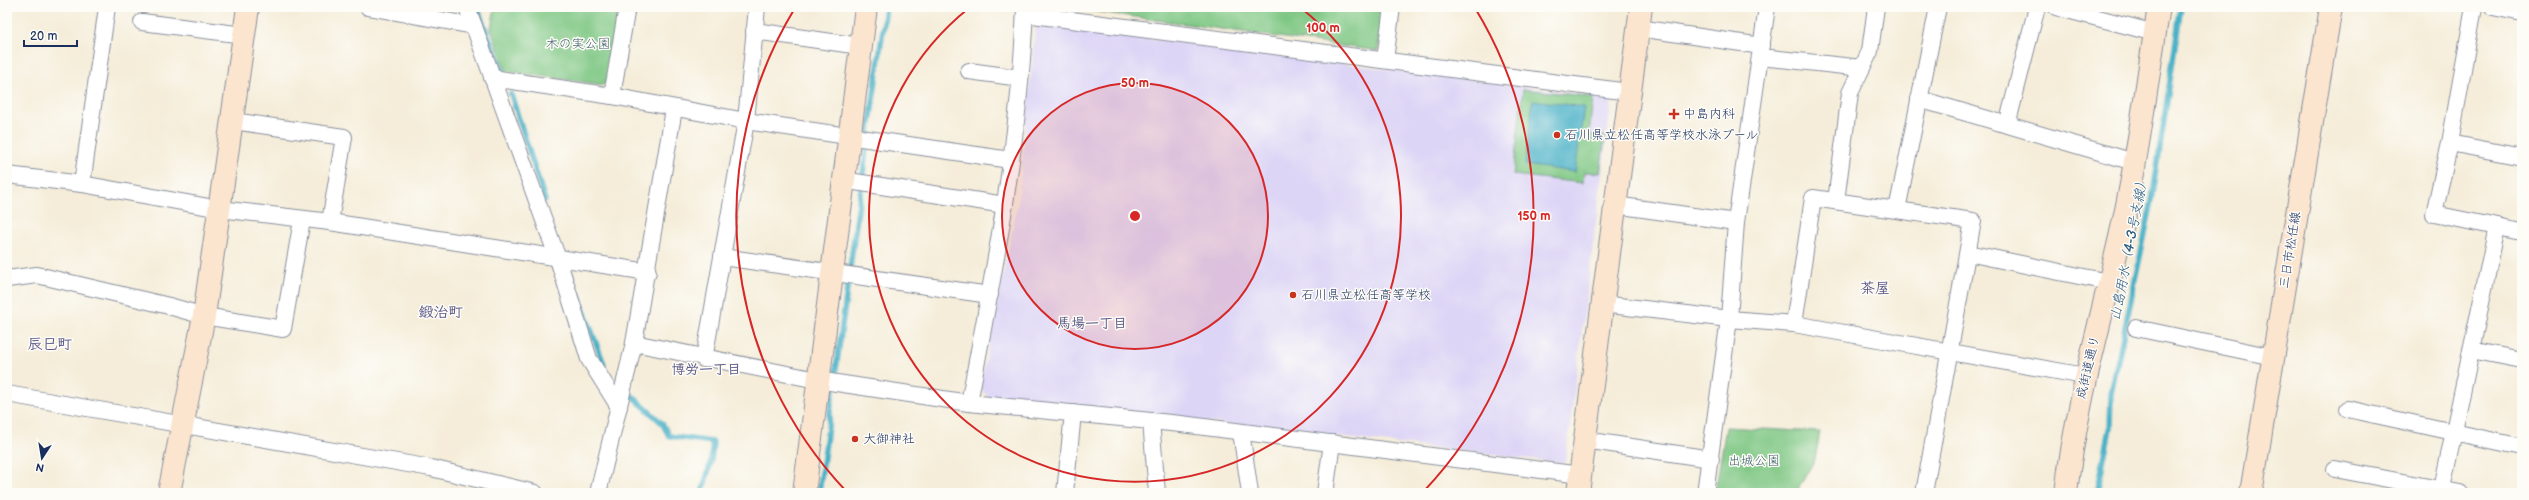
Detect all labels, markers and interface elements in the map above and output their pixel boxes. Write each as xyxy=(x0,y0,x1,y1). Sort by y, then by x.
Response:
text: 100 m xyxy=(1306,21,1340,36)
scale bar xyxy=(24,22,77,48)
text: 20 m xyxy=(30,29,57,44)
park label: 木の実公園 xyxy=(545,36,611,52)
text: 50 m xyxy=(1121,76,1149,91)
place label: 中島内科 xyxy=(1683,106,1735,122)
marker: 中島内科 xyxy=(1668,108,1680,120)
place label: 石川県立松任高等学校水泳プール xyxy=(1565,127,1758,143)
marker: 石川県立松任高等学校水泳プール xyxy=(1552,130,1562,140)
water label: 山島用水（4-3号支線） xyxy=(2107,174,2151,322)
centre of rings xyxy=(1128,209,1142,223)
text: 150 m xyxy=(1518,209,1550,224)
street label: 三日市松任線 xyxy=(2276,209,2304,290)
district label: 茶屋 xyxy=(1860,279,1890,298)
place label: 石川県立松任高等学校 xyxy=(1301,287,1431,303)
marker: 石川県立松任高等学校 xyxy=(1288,290,1298,300)
district label: 鍛治町 xyxy=(418,303,464,322)
district label: 馬場一丁目 xyxy=(1057,315,1127,332)
street label: 成街道通り xyxy=(2073,334,2103,400)
district label: 辰巳町 xyxy=(27,335,73,354)
district label: 博労一丁目 xyxy=(671,361,741,378)
place label: 大御神社 xyxy=(863,431,915,447)
marker: 大御神社 xyxy=(850,434,860,444)
north arrow xyxy=(22,438,62,478)
park label: 出城公園 xyxy=(1728,453,1780,469)
text: N xyxy=(35,460,45,475)

